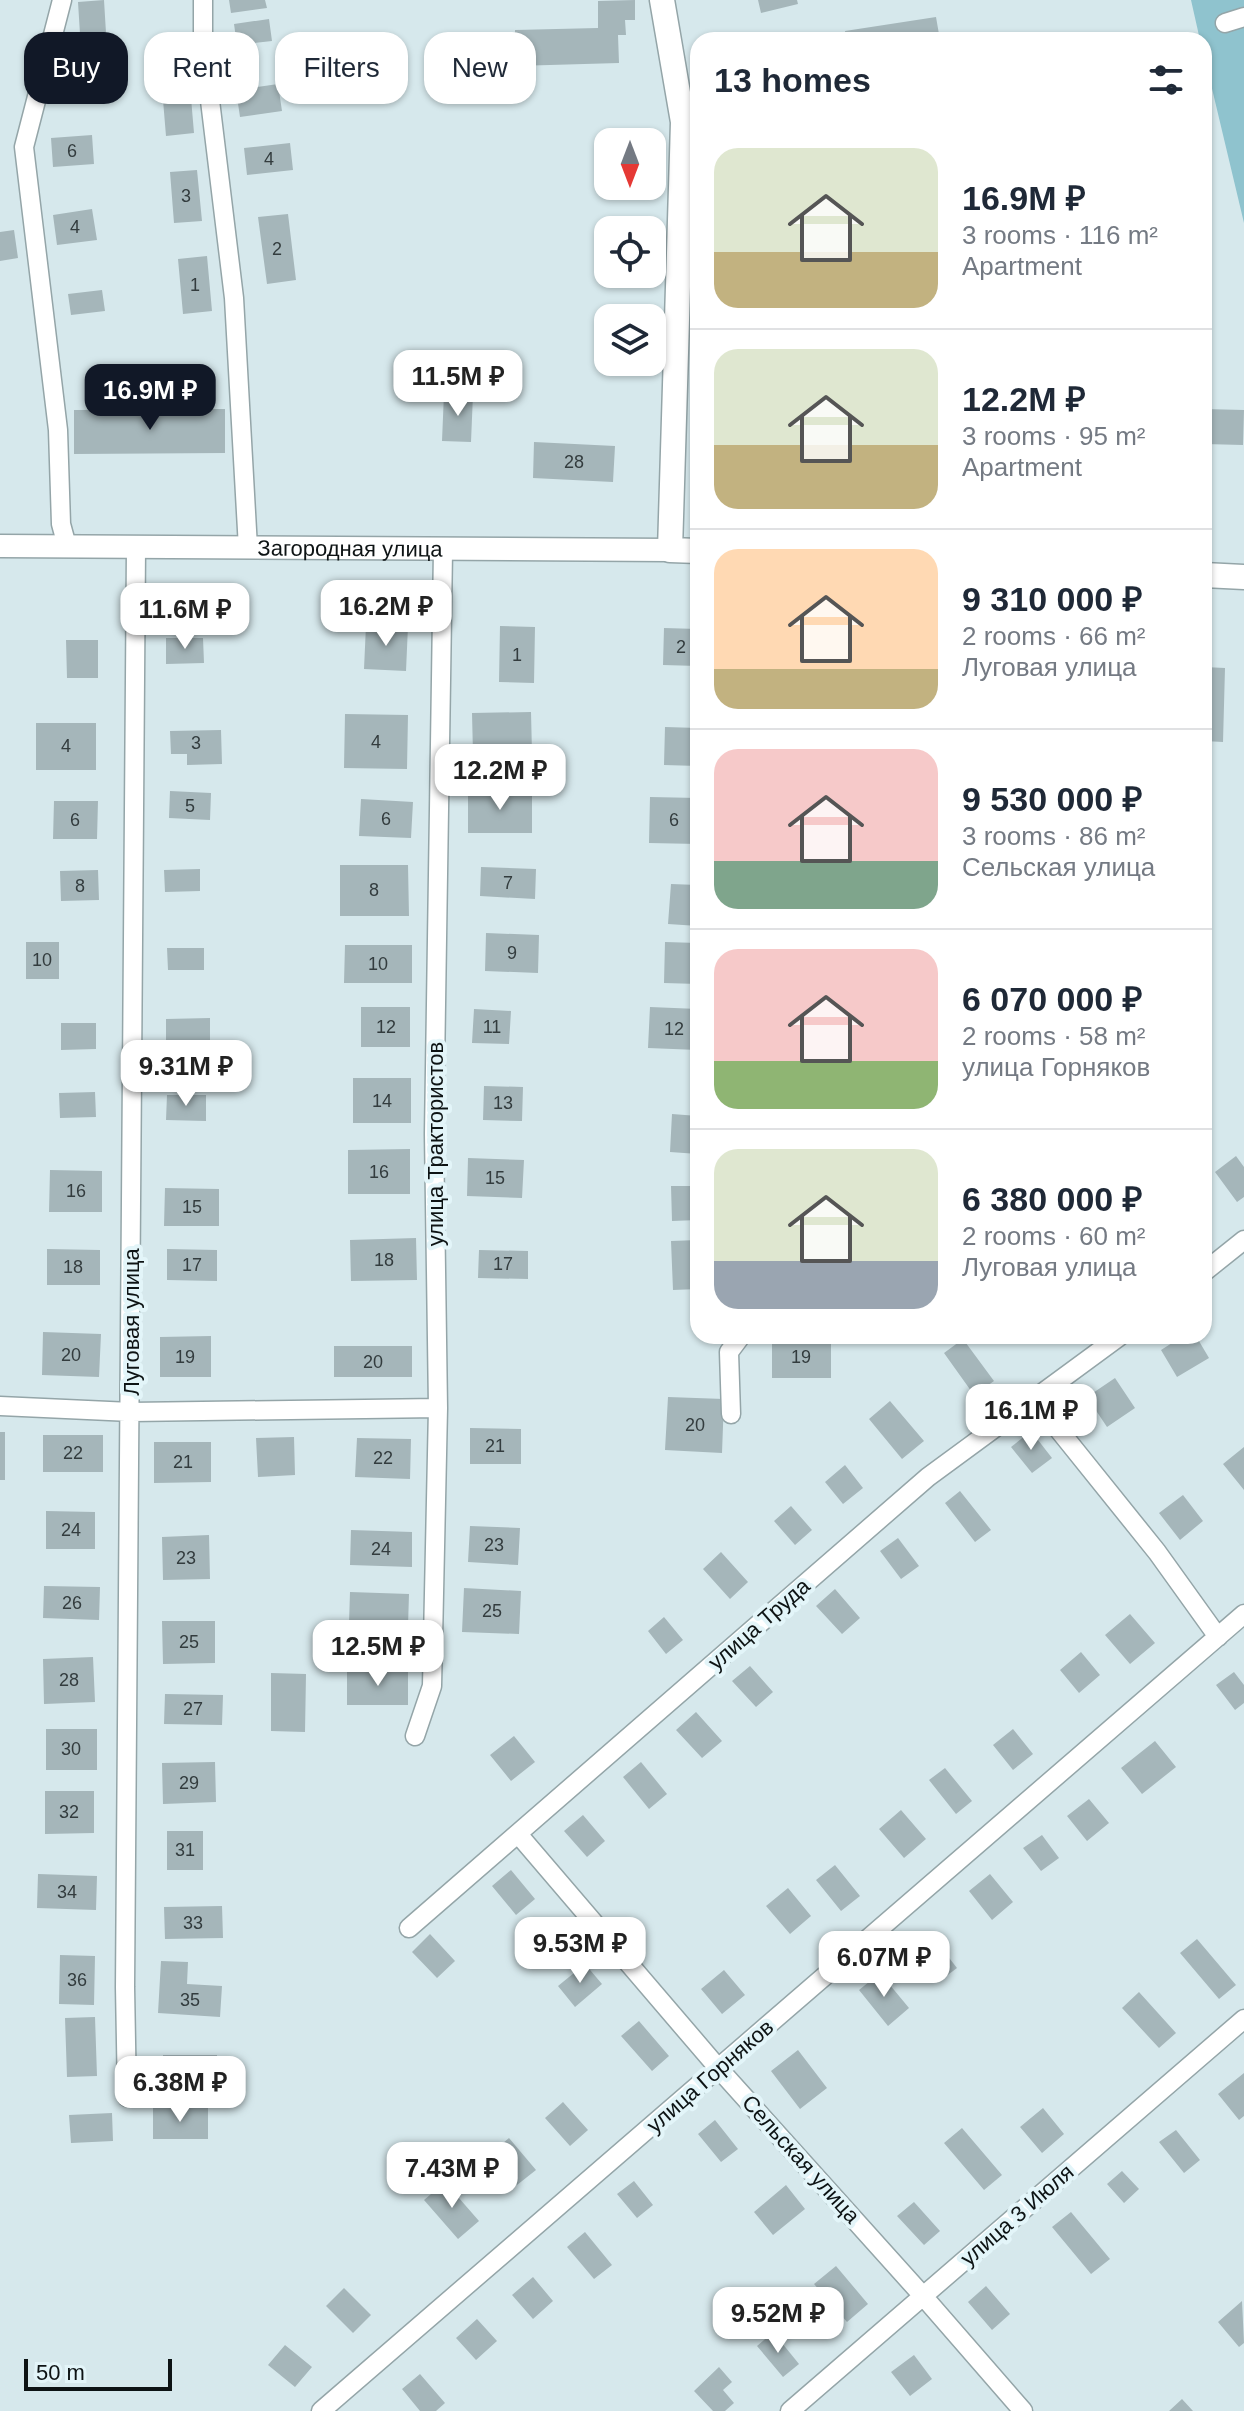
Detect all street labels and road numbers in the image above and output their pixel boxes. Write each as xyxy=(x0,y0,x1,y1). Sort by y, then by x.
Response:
street label: Загородная улица xyxy=(257,535,443,561)
street label: улица Трактористов xyxy=(423,1042,448,1246)
street label: Луговая улица xyxy=(119,1247,144,1396)
street label: улица Труда xyxy=(703,1573,815,1675)
street label: улица Горняков xyxy=(642,2014,778,2138)
street label: Сельская улица xyxy=(737,2090,866,2229)
street label: улица 3 Июля xyxy=(955,2159,1079,2271)

